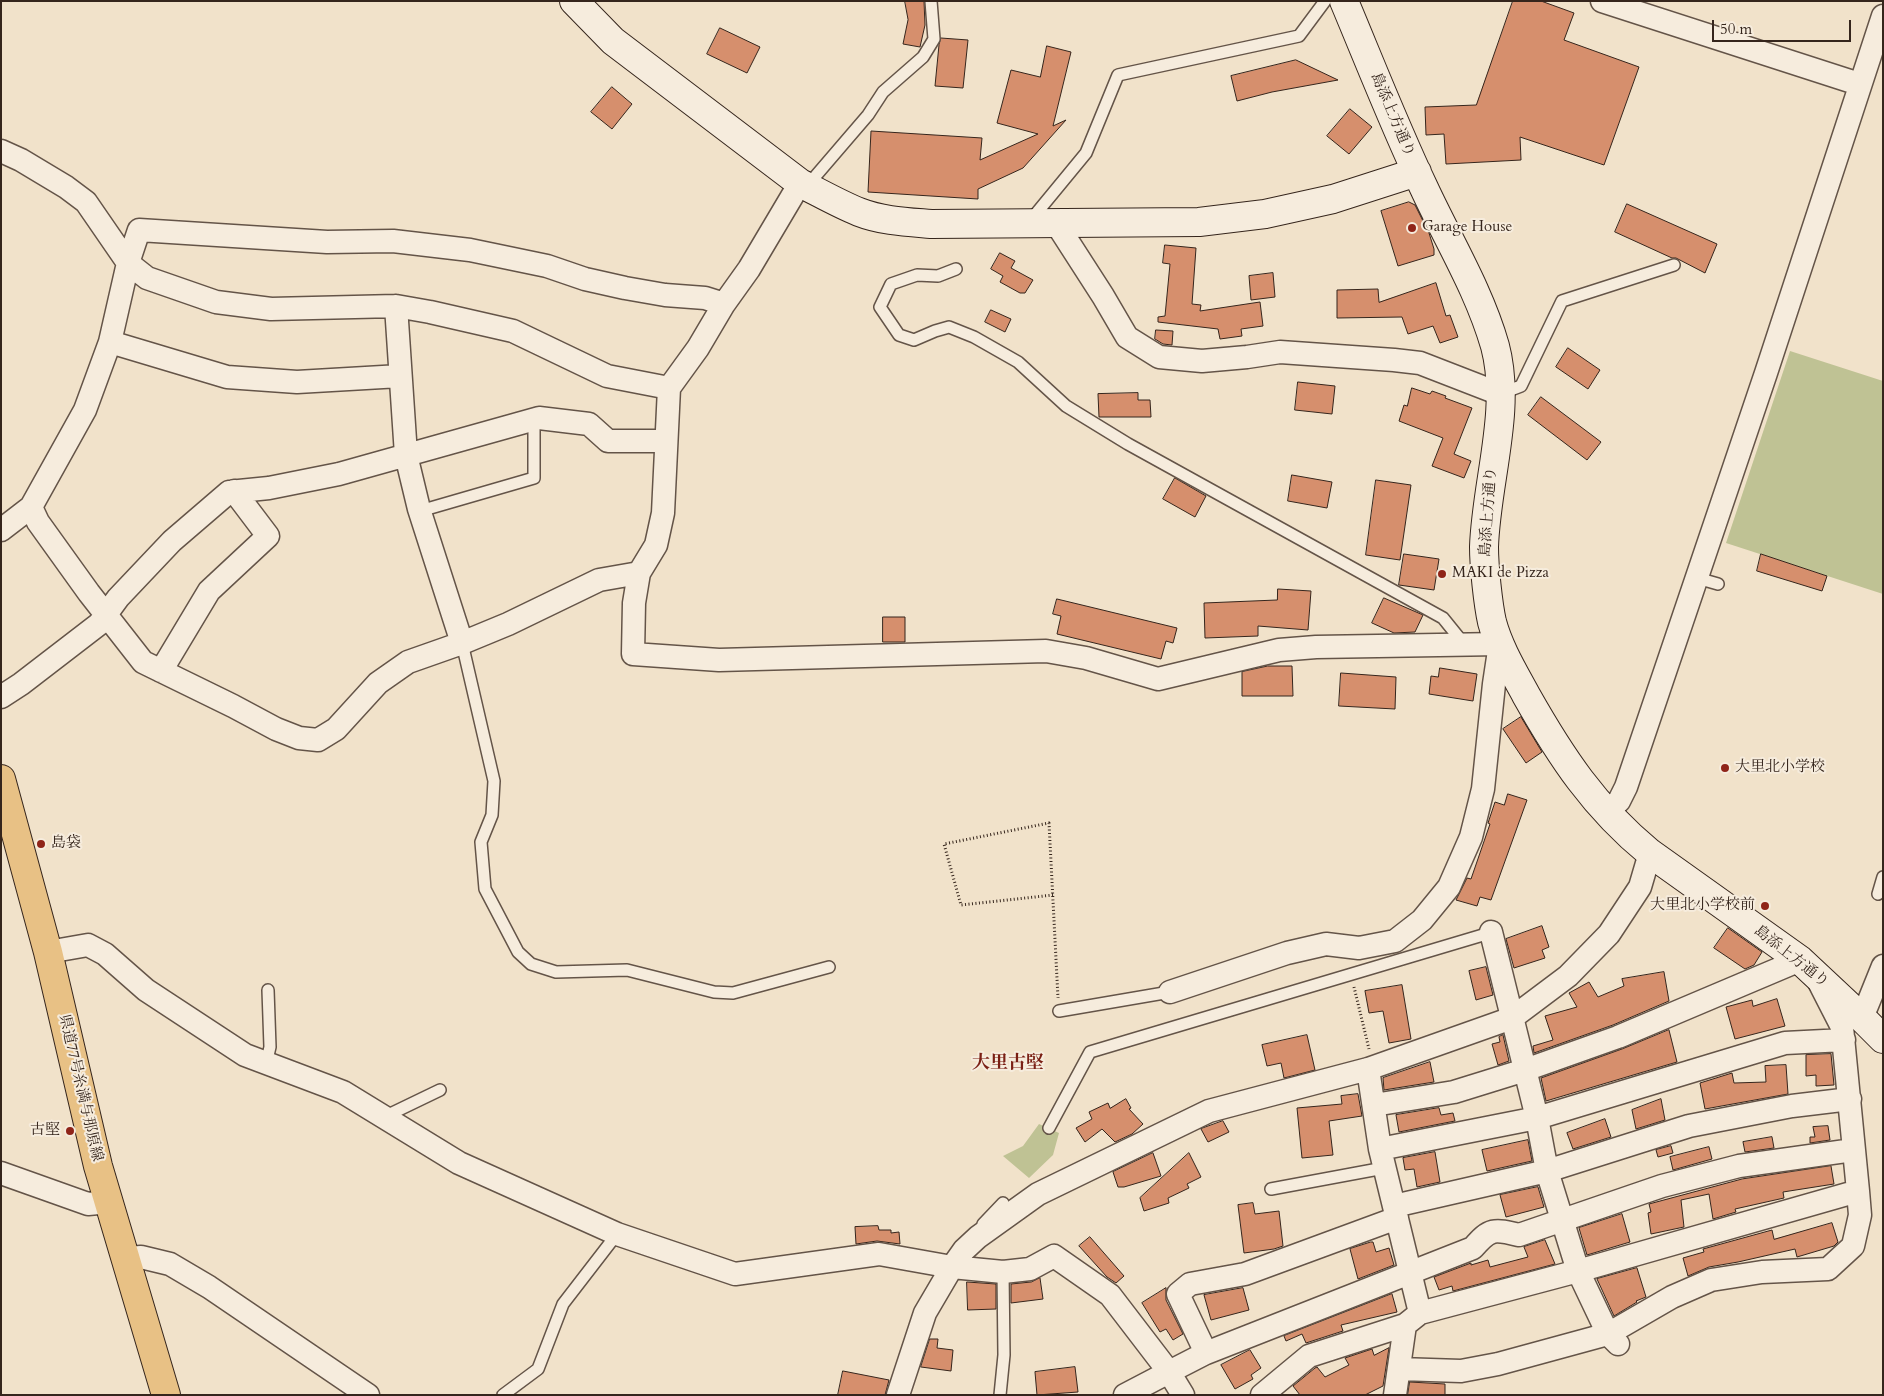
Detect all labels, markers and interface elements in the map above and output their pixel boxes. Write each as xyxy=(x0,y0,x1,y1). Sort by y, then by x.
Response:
scale bar xyxy=(1714,10,1853,42)
text: 50 m xyxy=(1720,19,1752,39)
street label: 島添上方通り xyxy=(1366,70,1418,160)
place label: Garage House xyxy=(1422,219,1512,237)
marker: Garage House xyxy=(1406,222,1418,234)
street label: 島添上方通り xyxy=(1477,466,1501,558)
place label: MAKI de Pizza xyxy=(1452,565,1549,583)
marker: MAKI de Pizza xyxy=(1436,568,1448,580)
place label: 大里北小学校 xyxy=(1735,759,1825,777)
marker: 大里北小学校 xyxy=(1719,762,1731,774)
place label: 島袋 xyxy=(51,835,81,853)
marker: 島袋 xyxy=(35,838,47,850)
place label: 大里北小学校前 xyxy=(1650,897,1755,915)
marker: 大里北小学校前 xyxy=(1759,900,1771,912)
street label: 島添上方通り xyxy=(1750,922,1832,992)
street label: 県道77号糸満与那原線 xyxy=(54,1013,106,1163)
district label: 大里古堅 xyxy=(972,1053,1044,1075)
place label: 古堅 xyxy=(30,1122,60,1140)
marker: 古堅 xyxy=(64,1125,76,1137)

